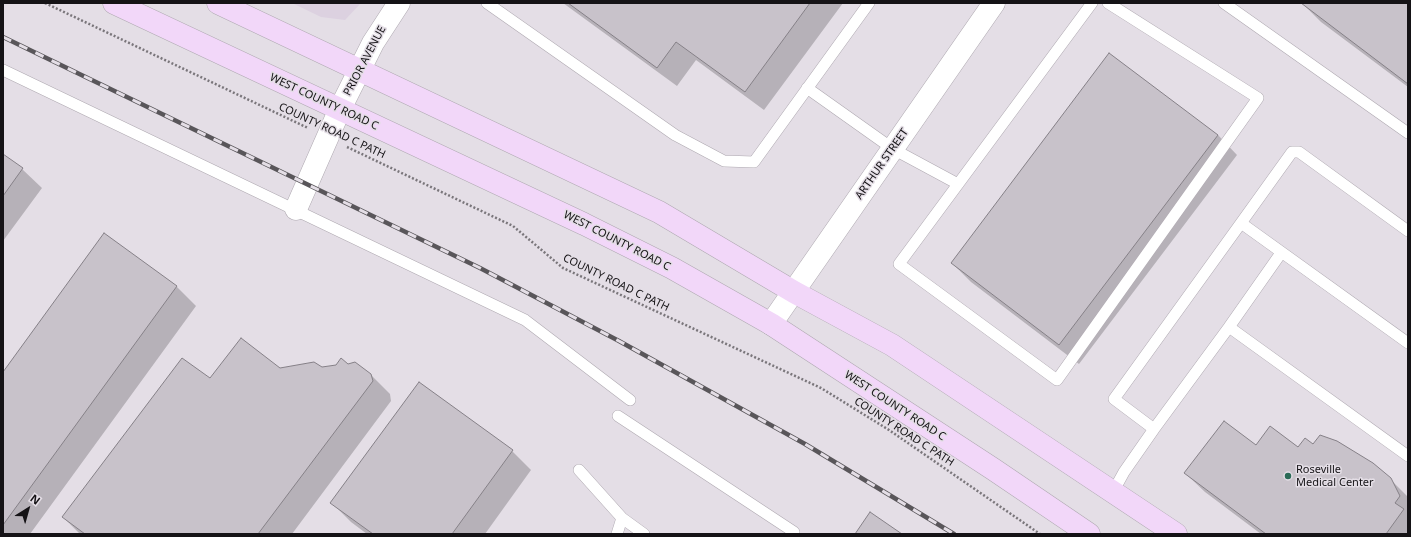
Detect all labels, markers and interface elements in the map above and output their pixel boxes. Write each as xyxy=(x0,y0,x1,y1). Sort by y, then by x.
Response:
street label: PRIOR AVENUE xyxy=(341,24,389,98)
street label: WEST COUNTY ROAD C xyxy=(268,71,380,133)
street label: COUNTY ROAD C PATH xyxy=(276,100,388,162)
street label: ARTHUR STREET xyxy=(853,126,911,202)
street label: WEST COUNTY ROAD C xyxy=(561,208,673,274)
street label: COUNTY ROAD C PATH xyxy=(561,252,671,314)
street label: WEST COUNTY ROAD C xyxy=(842,368,948,444)
street label: COUNTY ROAD C PATH xyxy=(852,395,956,469)
place label: Roseville Medical Center xyxy=(1296,463,1374,489)
marker: Roseville Medical Center xyxy=(1283,471,1293,481)
north arrow xyxy=(8,489,48,529)
text: N xyxy=(27,490,44,508)

